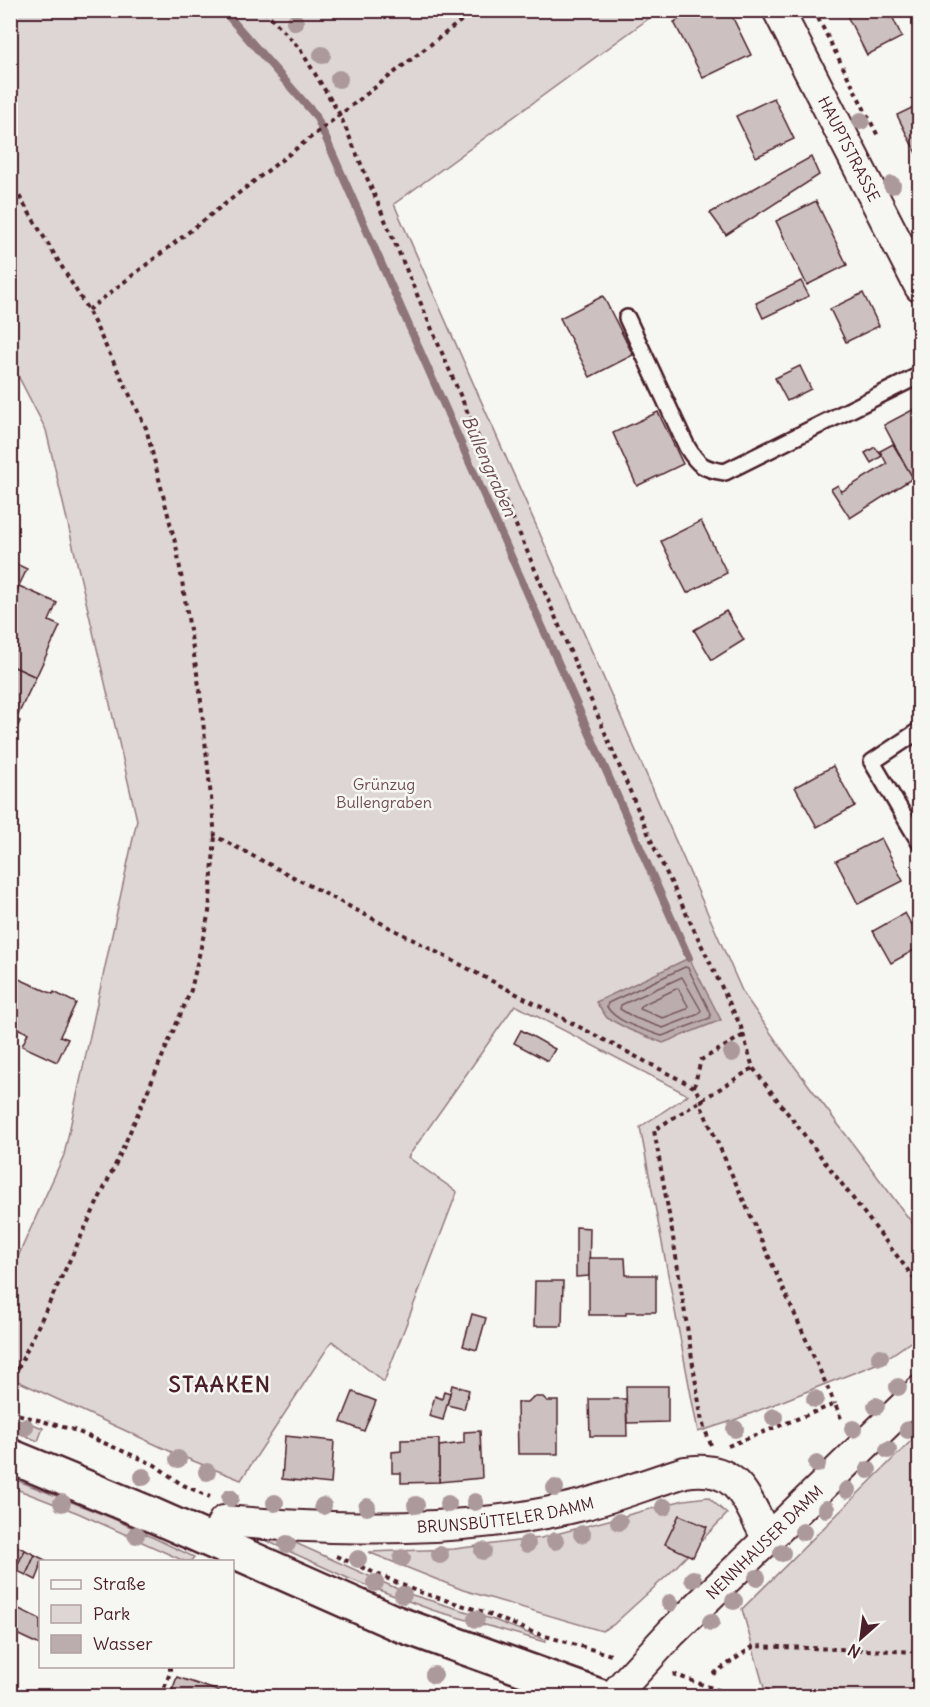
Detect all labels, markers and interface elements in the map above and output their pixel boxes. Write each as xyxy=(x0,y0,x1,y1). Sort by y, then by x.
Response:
street label: HAUPTSTRASSE xyxy=(814,93,884,205)
water label: Bullengraben xyxy=(457,412,522,520)
park label: Grünzug Bullengraben xyxy=(336,774,432,812)
district label: STAAKEN xyxy=(168,1370,272,1398)
street label: NENNHAUSER DAMM xyxy=(702,1481,827,1603)
street label: BRUNSBÜTTELER DAMM xyxy=(416,1492,596,1537)
legend xyxy=(39,1560,234,1668)
text: Straße xyxy=(93,1572,146,1595)
text: Park xyxy=(93,1602,130,1625)
north arrow xyxy=(831,1608,891,1668)
text: Wasser xyxy=(93,1632,153,1655)
text: N xyxy=(844,1640,864,1663)

